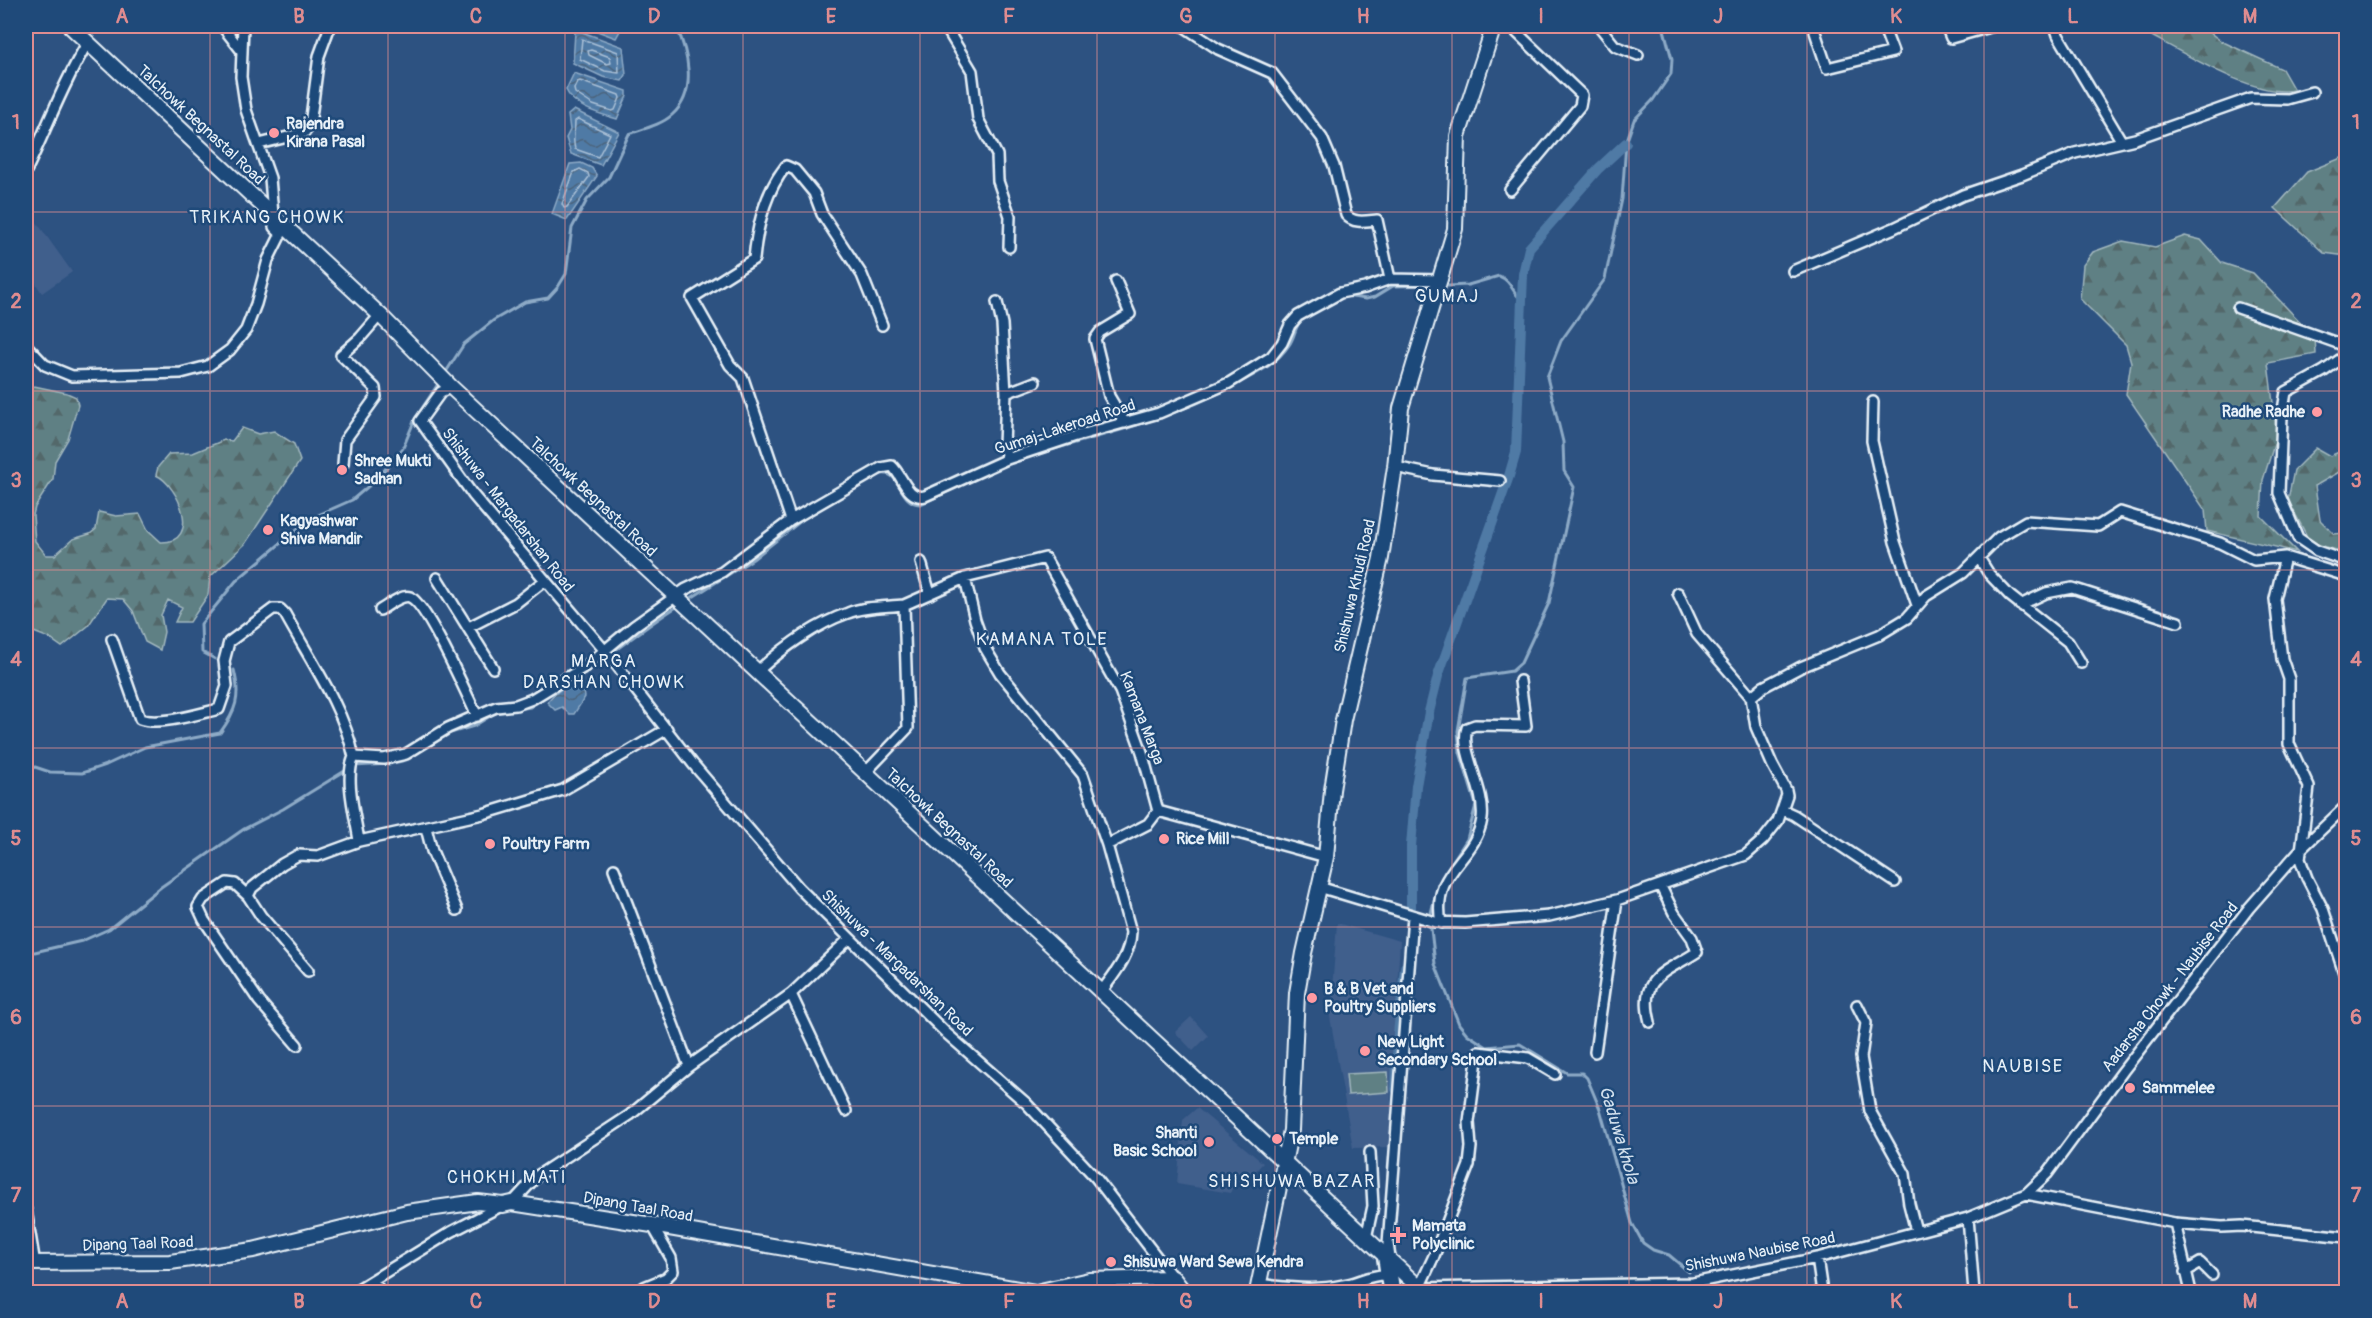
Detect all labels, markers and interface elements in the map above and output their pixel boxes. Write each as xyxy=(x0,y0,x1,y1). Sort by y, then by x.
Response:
text: A xyxy=(116,4,129,29)
text: B xyxy=(293,4,305,29)
text: C xyxy=(470,4,482,29)
text: D xyxy=(648,4,661,29)
text: E xyxy=(826,4,837,29)
text: F xyxy=(1003,4,1015,29)
text: G xyxy=(1179,4,1193,29)
text: H xyxy=(1357,4,1370,29)
text: I xyxy=(1538,4,1544,29)
text: J xyxy=(1713,4,1723,29)
text: K xyxy=(1890,4,1902,29)
text: L xyxy=(2067,4,2079,29)
text: M xyxy=(2243,4,2257,29)
street label: Talchowk Begnastal Road xyxy=(133,61,269,189)
text: 1 xyxy=(12,110,20,135)
text: 1 xyxy=(2352,110,2360,135)
place label: Rajendra Kirana Pasal xyxy=(286,114,365,152)
marker: Rajendra Kirana Pasal xyxy=(267,126,281,140)
district label: TRIKANG CHOWK xyxy=(189,206,345,229)
district label: GUMAJ xyxy=(1415,285,1479,308)
text: 2 xyxy=(10,289,22,314)
text: 2 xyxy=(2350,289,2362,314)
street label: Gumaj-Lakeroad Road xyxy=(992,395,1138,459)
place label: Radhe Radhe xyxy=(2222,402,2306,422)
marker: Radhe Radhe xyxy=(2310,405,2324,419)
street label: Shishuwa - Margadarshan Road xyxy=(438,424,578,596)
street label: Talchowk Begnastal Road xyxy=(525,433,661,561)
place label: Shree Mukti Sadhan xyxy=(354,451,431,489)
marker: Shree Mukti Sadhan xyxy=(335,463,349,477)
text: 3 xyxy=(10,468,22,493)
text: 3 xyxy=(2350,468,2362,493)
place label: Kagyashwar Shiva Mandir xyxy=(280,511,363,549)
street label: Shishuwa Khudi Road xyxy=(1330,517,1380,655)
marker: Kagyashwar Shiva Mandir xyxy=(261,523,275,537)
district label: KAMANA TOLE xyxy=(976,628,1108,651)
text: 4 xyxy=(10,647,22,672)
text: 4 xyxy=(2350,647,2362,672)
district label: MARGA DARSHAN CHOWK xyxy=(523,650,685,694)
street label: Kamana Marga xyxy=(1115,668,1169,768)
street label: Talchowk Begnastal Road xyxy=(881,764,1017,892)
text: 5 xyxy=(11,826,22,851)
text: 5 xyxy=(2351,826,2362,851)
place label: Rice Mill xyxy=(1176,829,1230,849)
marker: Rice Mill xyxy=(1157,832,1171,846)
place label: Poultry Farm xyxy=(502,834,590,854)
marker: Poultry Farm xyxy=(483,837,497,851)
street label: Shishuwa - Margadarshan Road xyxy=(817,885,977,1041)
street label: Aadarsha Chowk - Naubise Road xyxy=(2098,898,2242,1076)
place label: B & B Vet and Poultry Suppliers xyxy=(1324,979,1436,1017)
marker: B & B Vet and Poultry Suppliers xyxy=(1305,991,1319,1005)
text: 6 xyxy=(10,1005,22,1030)
text: 6 xyxy=(2350,1005,2362,1030)
place label: New Light Secondary School xyxy=(1377,1032,1497,1070)
marker: New Light Secondary School xyxy=(1358,1044,1372,1058)
district label: NAUBISE xyxy=(1982,1055,2064,1078)
place label: Sammelee xyxy=(2142,1078,2216,1098)
marker: Sammelee xyxy=(2123,1081,2137,1095)
water label: Gaduwa khola xyxy=(1593,1083,1645,1188)
place label: Shanti Basic School xyxy=(1113,1123,1197,1161)
place label: Temple xyxy=(1288,1129,1339,1149)
marker: Temple xyxy=(1270,1132,1284,1146)
marker: Shanti Basic School xyxy=(1202,1135,1216,1149)
district label: CHOKHI MATI xyxy=(447,1166,567,1189)
district label: SHISHUWA BAZAR xyxy=(1208,1170,1376,1193)
text: 7 xyxy=(11,1183,22,1208)
text: 7 xyxy=(2351,1183,2362,1208)
street label: Dipang Taal Road xyxy=(582,1187,694,1227)
place label: Mamata Polyclinic xyxy=(1412,1216,1475,1254)
marker: Mamata Polyclinic xyxy=(1389,1226,1407,1244)
street label: Shishuwa Naubise Road xyxy=(1683,1228,1837,1276)
street label: Dipang Taal Road xyxy=(82,1232,194,1256)
place label: Shisuwa Ward Sewa Kendra xyxy=(1123,1252,1304,1272)
marker: Shisuwa Ward Sewa Kendra xyxy=(1104,1255,1118,1269)
text: A xyxy=(116,1289,129,1314)
text: B xyxy=(293,1289,305,1314)
text: C xyxy=(470,1289,482,1314)
text: D xyxy=(648,1289,661,1314)
text: E xyxy=(826,1289,837,1314)
text: F xyxy=(1003,1289,1015,1314)
text: G xyxy=(1179,1289,1193,1314)
text: H xyxy=(1357,1289,1370,1314)
text: I xyxy=(1538,1289,1544,1314)
text: J xyxy=(1713,1289,1723,1314)
text: K xyxy=(1890,1289,1902,1314)
text: L xyxy=(2067,1289,2079,1314)
text: M xyxy=(2243,1289,2257,1314)

